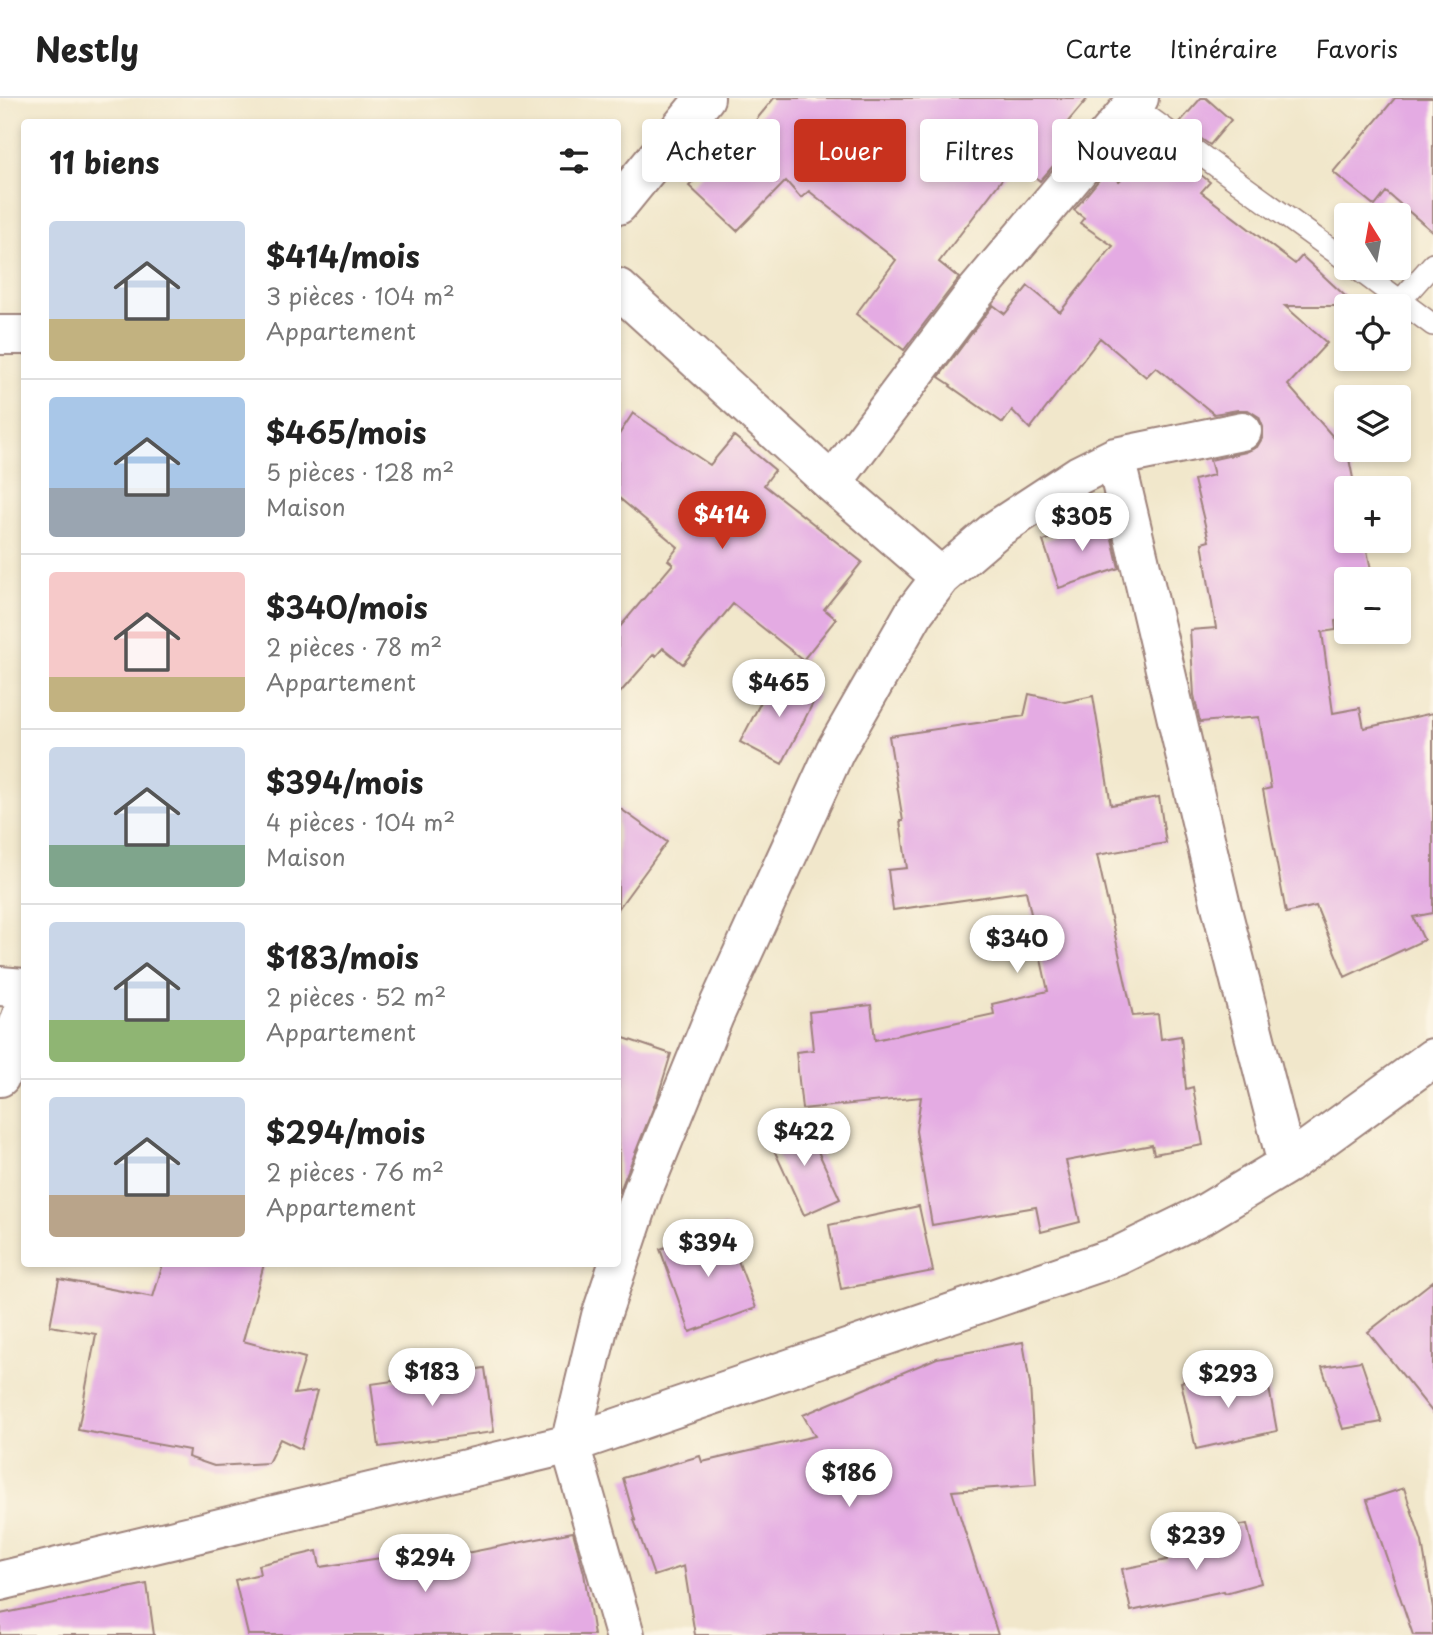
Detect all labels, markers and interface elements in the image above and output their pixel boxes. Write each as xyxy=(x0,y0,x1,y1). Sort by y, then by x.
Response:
text: Nestly xyxy=(35,23,139,73)
text: Carte xyxy=(1065,30,1132,66)
text: Itinéraire xyxy=(1170,30,1278,66)
text: Favoris xyxy=(1316,30,1398,66)
chip: Acheter xyxy=(642,119,780,182)
chip: Louer xyxy=(794,119,906,182)
chip: Filtres xyxy=(920,119,1038,182)
chip: Nouveau xyxy=(1052,119,1202,182)
text: 11 biens xyxy=(49,139,160,184)
icon: filters xyxy=(555,142,593,180)
north arrow xyxy=(1334,203,1410,280)
map controls xyxy=(1334,203,1411,644)
text: $414/mois xyxy=(266,233,420,278)
icon: home xyxy=(105,249,189,333)
text: 3 pièces · 104 m² xyxy=(266,278,455,313)
button: locate xyxy=(1334,294,1411,371)
text: Appartement xyxy=(266,313,416,348)
button: layers xyxy=(1334,385,1411,462)
text: $465/mois xyxy=(266,409,427,454)
icon: home xyxy=(105,425,189,509)
text: 5 pièces · 128 m² xyxy=(266,454,454,489)
button: + xyxy=(1334,476,1411,553)
text: Maison xyxy=(266,489,346,524)
pin: $414 xyxy=(681,491,763,551)
pin: $305 xyxy=(1041,494,1123,553)
text: $414 xyxy=(694,496,750,531)
text: $305 xyxy=(1051,498,1113,533)
button: − xyxy=(1334,567,1411,644)
text: $340/mois xyxy=(266,584,428,629)
icon: home xyxy=(105,600,189,684)
text: 2 pièces · 78 m² xyxy=(266,629,442,664)
pin: $465 xyxy=(738,660,820,719)
text: Appartement xyxy=(266,664,416,699)
text: $465 xyxy=(748,664,810,699)
text: $394/mois xyxy=(266,759,424,804)
icon: home xyxy=(105,775,189,859)
text: 4 pièces · 104 m² xyxy=(266,804,455,839)
text: Maison xyxy=(266,839,346,874)
pin: $340 xyxy=(976,916,1058,975)
text: $340 xyxy=(986,920,1048,955)
text: $183/mois xyxy=(266,934,419,979)
icon: home xyxy=(105,950,189,1034)
text: 2 pièces · 52 m² xyxy=(266,979,446,1014)
text: Appartement xyxy=(266,1014,416,1049)
pin: $422 xyxy=(763,1108,845,1168)
text: $294/mois xyxy=(266,1109,425,1154)
text: $422 xyxy=(773,1113,835,1148)
icon: home xyxy=(105,1125,189,1209)
text: 2 pièces · 76 m² xyxy=(266,1154,444,1189)
text: Appartement xyxy=(266,1189,416,1224)
pin: $394 xyxy=(667,1220,749,1279)
text: $394 xyxy=(679,1224,737,1259)
pin: $183 xyxy=(391,1348,473,1408)
pin: $293 xyxy=(1187,1350,1269,1410)
text: $183 xyxy=(404,1353,460,1388)
text: $293 xyxy=(1198,1355,1258,1390)
pin: $186 xyxy=(808,1450,890,1509)
text: $186 xyxy=(821,1454,877,1489)
pin: $239 xyxy=(1155,1512,1237,1572)
text: $239 xyxy=(1166,1517,1226,1552)
pin: $294 xyxy=(384,1534,466,1594)
text: $294 xyxy=(395,1539,455,1574)

